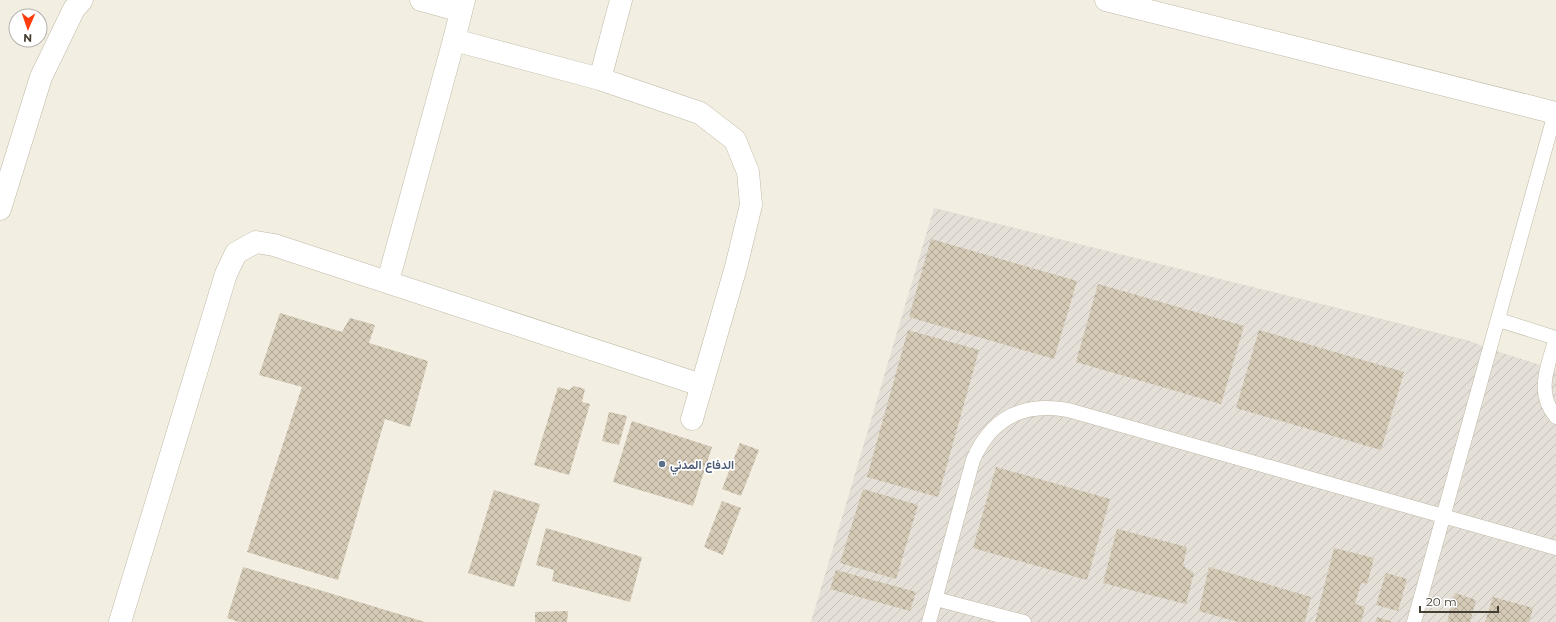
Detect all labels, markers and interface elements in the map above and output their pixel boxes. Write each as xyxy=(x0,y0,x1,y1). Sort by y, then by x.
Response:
north arrow xyxy=(8,8,48,48)
text: N xyxy=(23,31,32,45)
place label: الدفاع المدني xyxy=(670,457,734,475)
marker: الدفاع المدني xyxy=(657,459,667,469)
scale bar xyxy=(1420,588,1498,614)
text: 20 m xyxy=(1426,594,1457,609)

